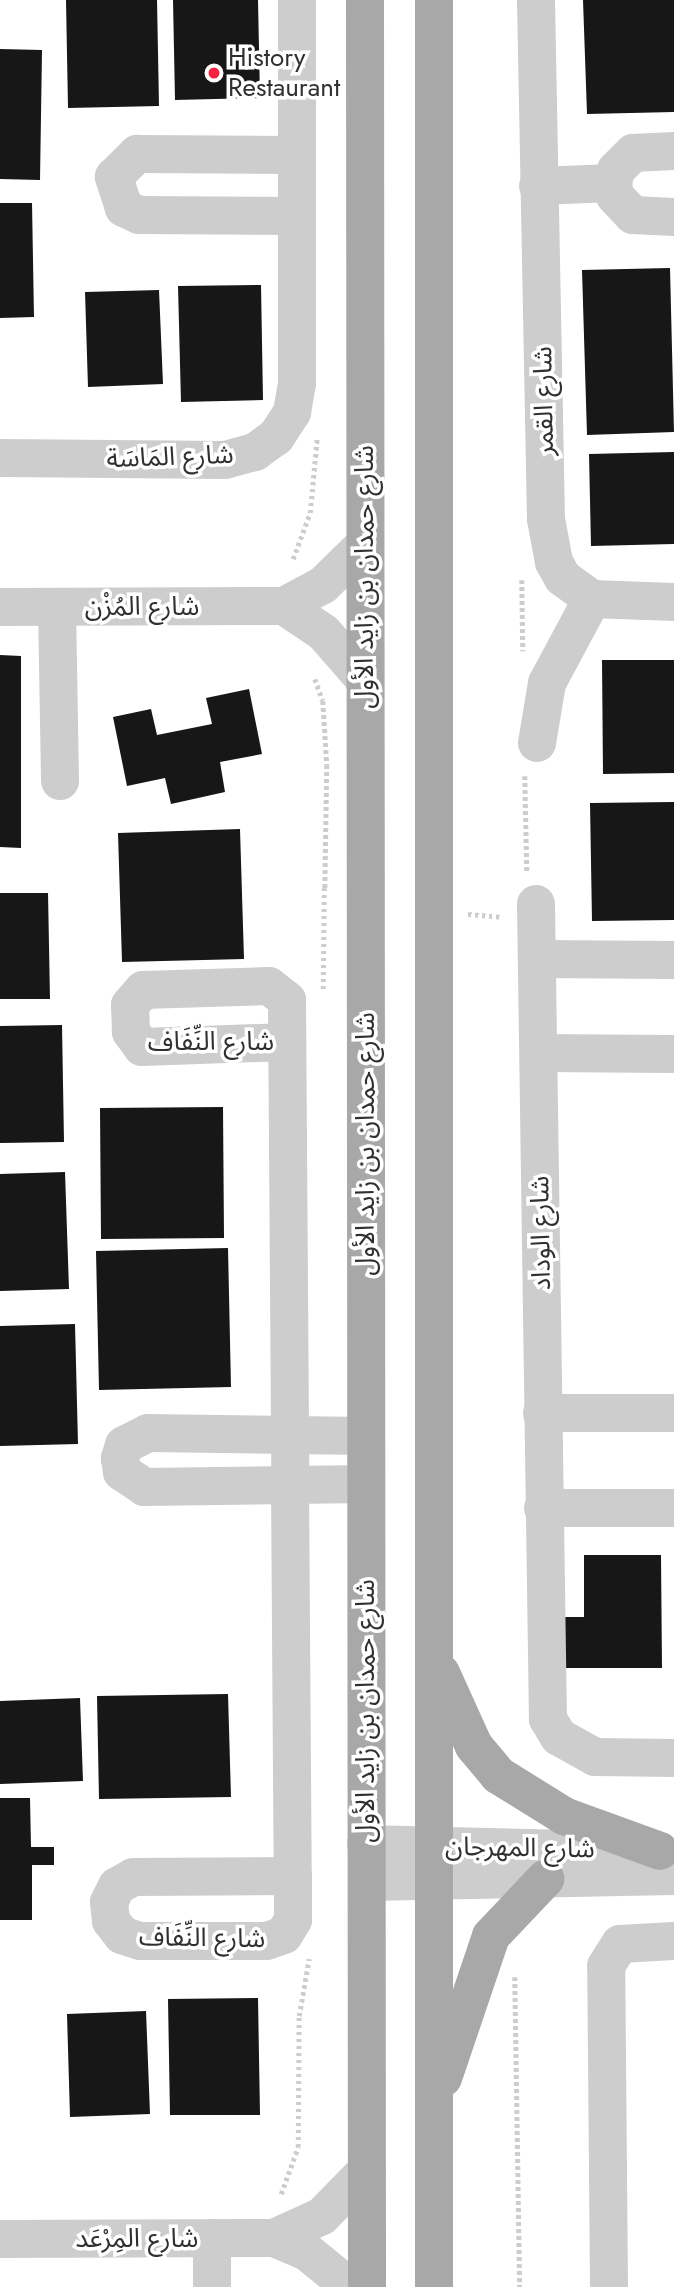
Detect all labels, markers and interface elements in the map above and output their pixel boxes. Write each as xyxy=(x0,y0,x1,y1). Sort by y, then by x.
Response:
place label: History Restaurant xyxy=(228,42,340,104)
marker: History Restaurant xyxy=(206,65,222,81)
street label: شارع القمر xyxy=(527,346,561,456)
street label: شارع المَاسَة xyxy=(106,439,234,475)
street label: شارع حمدان بن زايد الأول xyxy=(349,445,381,709)
street label: شارع المُزْن xyxy=(85,591,199,623)
street label: شارع حمدان بن زايد الأول xyxy=(350,1012,382,1276)
street label: شارع النِّفَاف xyxy=(148,1026,274,1058)
street label: شارع الوداد xyxy=(524,1175,558,1291)
street label: شارع حمدان بن زايد الأول xyxy=(350,1579,382,1843)
street label: شارع المهرجان xyxy=(445,1831,595,1865)
street label: شارع النِّفَاف xyxy=(139,1921,265,1955)
street label: شارع المِرْعَد xyxy=(75,2223,199,2255)

